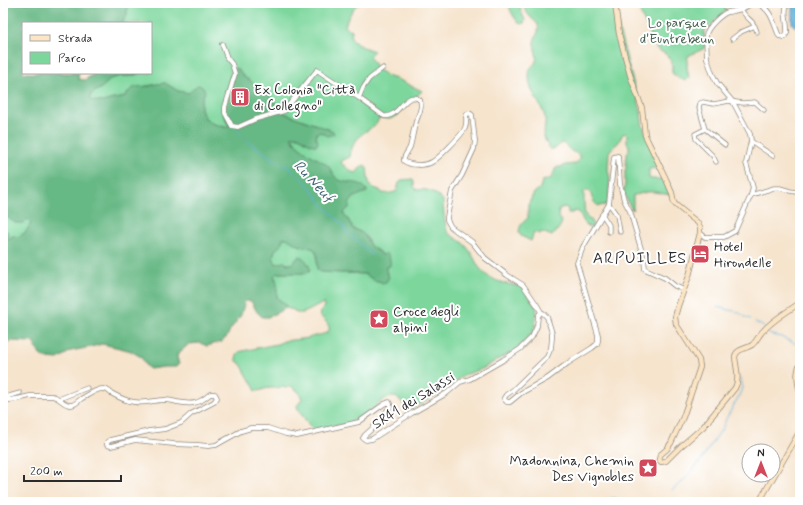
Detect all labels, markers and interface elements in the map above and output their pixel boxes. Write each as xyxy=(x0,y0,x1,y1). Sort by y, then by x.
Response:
park label: Lo parque d'Euntrebeun xyxy=(640,14,714,48)
legend xyxy=(22,22,152,74)
text: Strada xyxy=(58,31,92,47)
text: Parco xyxy=(58,51,86,67)
place label: Ex Colonia "Città di Collegno" xyxy=(254,81,356,117)
building icon: Ex Colonia "Città di Collegno" xyxy=(229,86,251,108)
water label: Ru Neuf xyxy=(289,156,339,208)
place label: Hotel Hirondelle xyxy=(714,238,771,272)
hotel icon: Hotel Hirondelle xyxy=(689,243,711,265)
district label: ARPUILLES xyxy=(593,248,687,269)
place label: Croce degli alpini xyxy=(393,303,459,337)
place icon: Croce degli alpini xyxy=(368,308,390,330)
street label: SR41 dei Salassi xyxy=(369,368,458,433)
north arrow xyxy=(741,443,781,483)
text: N xyxy=(757,447,765,461)
place label: Madonnina, Chemin Des Vignobles xyxy=(509,452,634,486)
scale bar xyxy=(24,457,121,483)
place icon: Madonnina, Chemin Des Vignobles xyxy=(637,457,659,479)
text: 200 m xyxy=(30,464,63,480)

